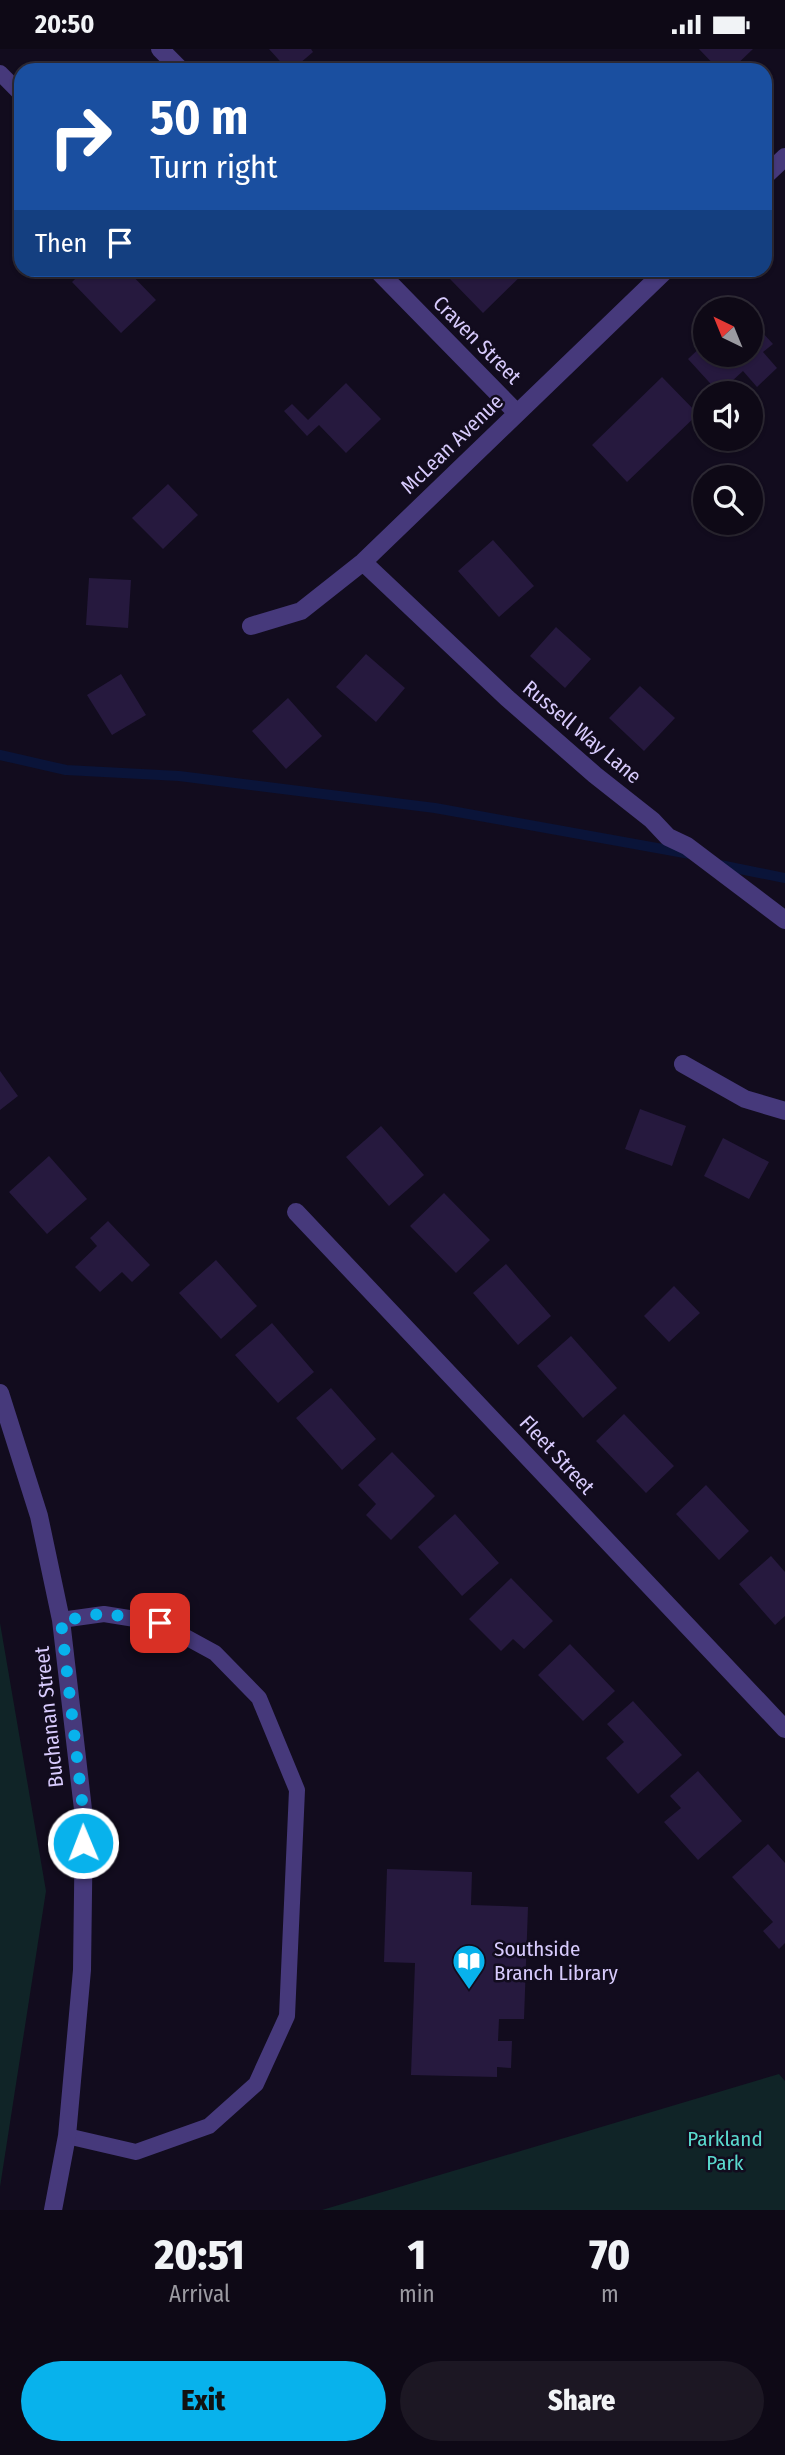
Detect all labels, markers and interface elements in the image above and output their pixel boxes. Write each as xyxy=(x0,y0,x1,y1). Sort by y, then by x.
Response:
text: 20:50 xyxy=(35,9,94,40)
text: 50 m xyxy=(150,88,248,147)
icon: right xyxy=(35,91,126,182)
text: Turn right xyxy=(150,148,277,186)
icon: arrive xyxy=(101,224,139,262)
text: Then xyxy=(35,228,87,259)
street label: Craven Street xyxy=(427,290,527,390)
north arrow xyxy=(693,297,763,367)
map controls xyxy=(693,297,763,535)
button: sound xyxy=(693,381,763,451)
street label: McLean Avenue xyxy=(395,389,509,499)
button: search xyxy=(693,465,763,535)
street label: Russell Way Lane xyxy=(517,675,647,789)
street label: Fleet Street xyxy=(514,1410,600,1500)
pin xyxy=(130,1593,190,1653)
icon: arrive xyxy=(141,1604,179,1642)
street label: Buchanan Street xyxy=(29,1645,69,1789)
position arrow xyxy=(46,1806,120,1880)
place label: Southside Branch Library xyxy=(494,1936,619,1986)
library icon: Southside Branch Library xyxy=(450,1942,488,1991)
park label: Parkland Park xyxy=(687,2126,763,2176)
text: 20:51 xyxy=(155,2230,245,2280)
text: 1 xyxy=(408,2230,426,2280)
text: 70 xyxy=(589,2230,630,2280)
text: Arrival xyxy=(169,2280,230,2308)
text: min xyxy=(399,2280,435,2308)
text: m xyxy=(601,2280,619,2308)
button: Exit xyxy=(21,2361,386,2441)
button: Share xyxy=(400,2361,764,2441)

